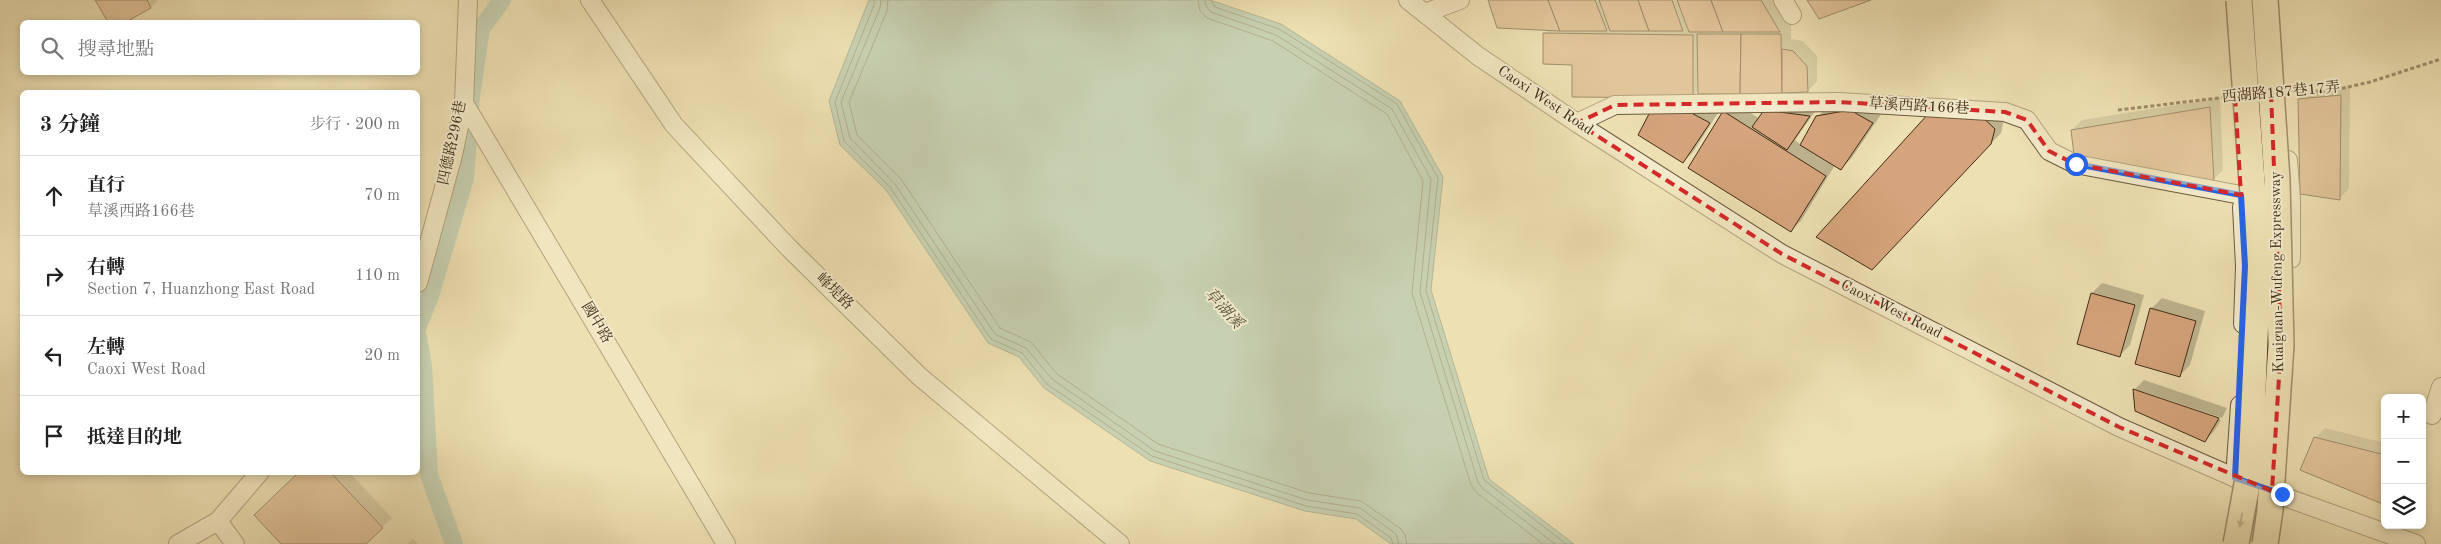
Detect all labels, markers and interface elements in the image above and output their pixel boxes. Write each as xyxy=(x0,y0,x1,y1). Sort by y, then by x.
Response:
search box xyxy=(20,20,420,75)
icon: search xyxy=(38,34,66,62)
text: 搜尋地點 xyxy=(78,41,154,60)
street label: Caoxi West Road xyxy=(1495,64,1596,138)
street label: 西湖路187巷17弄 xyxy=(2221,78,2341,106)
street label: 草溪西路166巷 xyxy=(1868,95,1970,117)
street label: 四德路296巷 xyxy=(435,99,469,187)
text: 3 分鐘 xyxy=(40,115,100,136)
text: 步行 · 200 m xyxy=(310,117,400,133)
route start xyxy=(2065,153,2088,176)
street label: Kuaiguan-Wufeng Expressway xyxy=(2269,171,2287,373)
text: 直行 xyxy=(87,177,125,196)
icon: ahead xyxy=(40,182,68,210)
text: 70 m xyxy=(364,188,400,204)
text: 草溪西路166巷 xyxy=(87,204,195,220)
text: 右轉 xyxy=(87,259,125,278)
icon: right xyxy=(40,262,68,290)
text: 110 m xyxy=(355,268,400,284)
street label: 峰堤路 xyxy=(813,270,857,313)
street label: Caoxi West Road xyxy=(1838,278,1944,342)
text: Section 7, Huanzhong East Road xyxy=(87,282,315,298)
water label: 草湖溪 xyxy=(1201,284,1248,334)
street label: 國中路 xyxy=(578,299,616,346)
text: 左轉 xyxy=(87,339,125,358)
icon: left xyxy=(40,342,68,370)
text: 20 m xyxy=(364,348,400,364)
text: Caoxi West Road xyxy=(87,362,206,378)
map controls xyxy=(2381,394,2426,529)
button: + xyxy=(2381,394,2426,439)
icon: arrive xyxy=(40,422,68,450)
text: 抵達目的地 xyxy=(87,429,182,448)
button: − xyxy=(2381,439,2426,484)
route end xyxy=(2271,483,2294,506)
button: layers xyxy=(2381,484,2426,529)
one-way arrow xyxy=(2236,512,2244,528)

